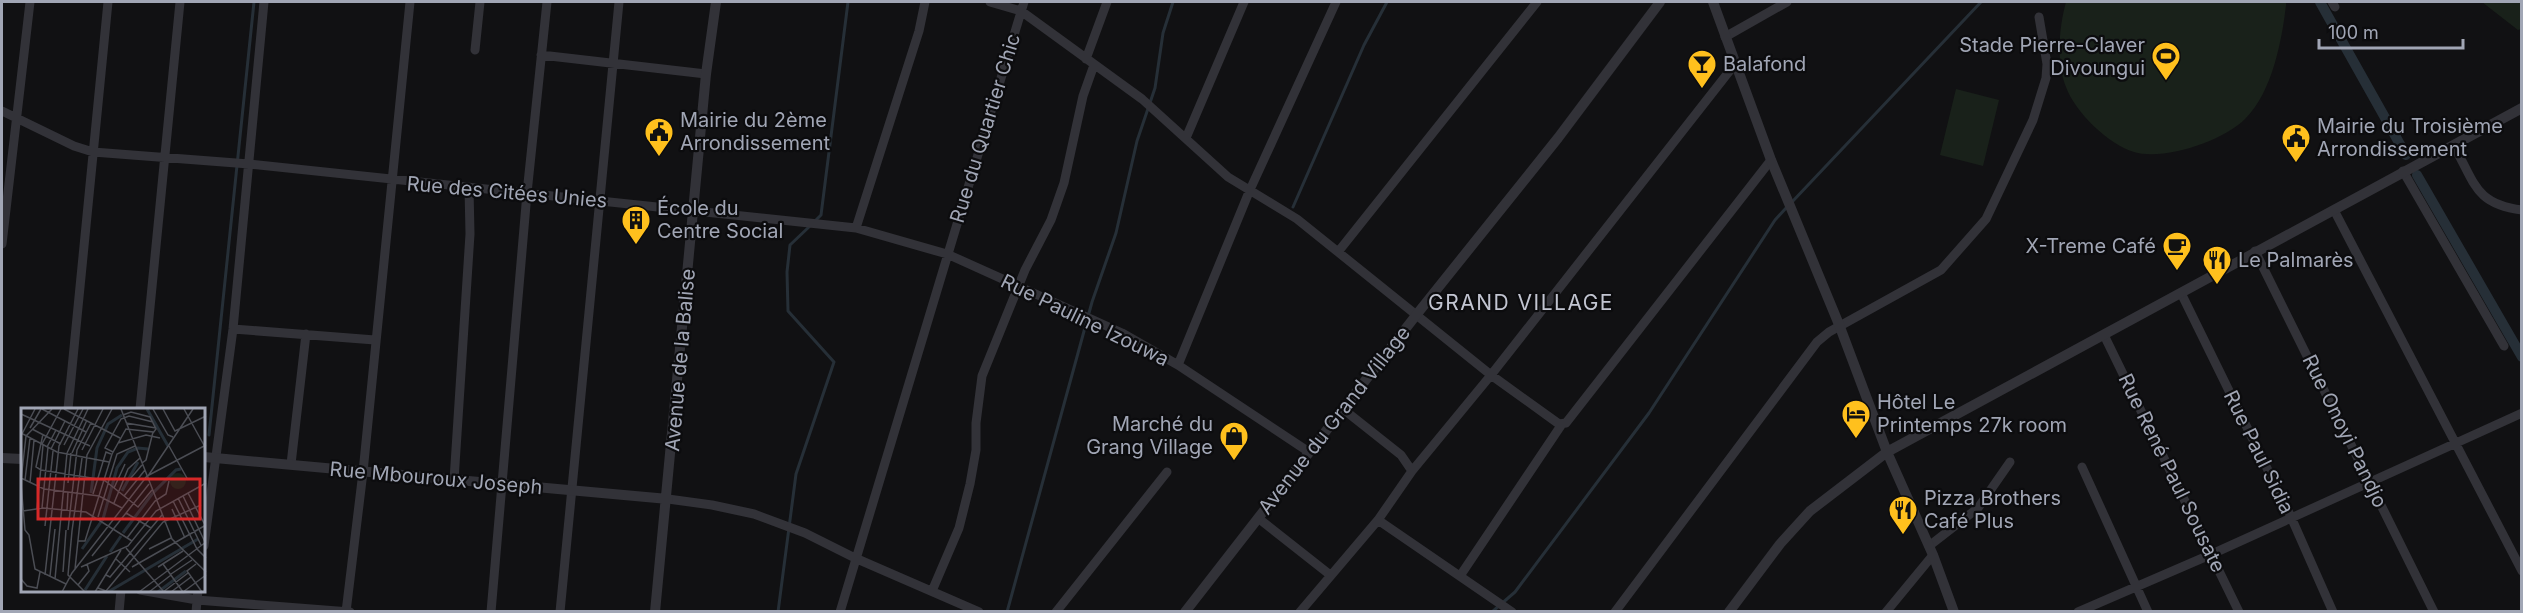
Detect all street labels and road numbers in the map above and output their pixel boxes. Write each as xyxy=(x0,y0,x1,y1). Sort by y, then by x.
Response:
street label: Rue du Quartier Chic xyxy=(945,30,1025,226)
street label: Rue des Citées Unies xyxy=(406,171,608,213)
street label: Avenue de la Balise xyxy=(660,268,700,452)
street label: Rue Pauline Izouwa xyxy=(997,269,1173,371)
street label: Avenue du Grand Village xyxy=(1253,321,1415,519)
street label: Rue Onoyi Pandjo xyxy=(2298,351,2392,511)
street label: Rue René Paul Sousate xyxy=(2113,370,2231,576)
street label: Rue Paul Sidia xyxy=(2219,386,2299,518)
street label: Rue Mbouroux Joseph xyxy=(329,457,543,499)

